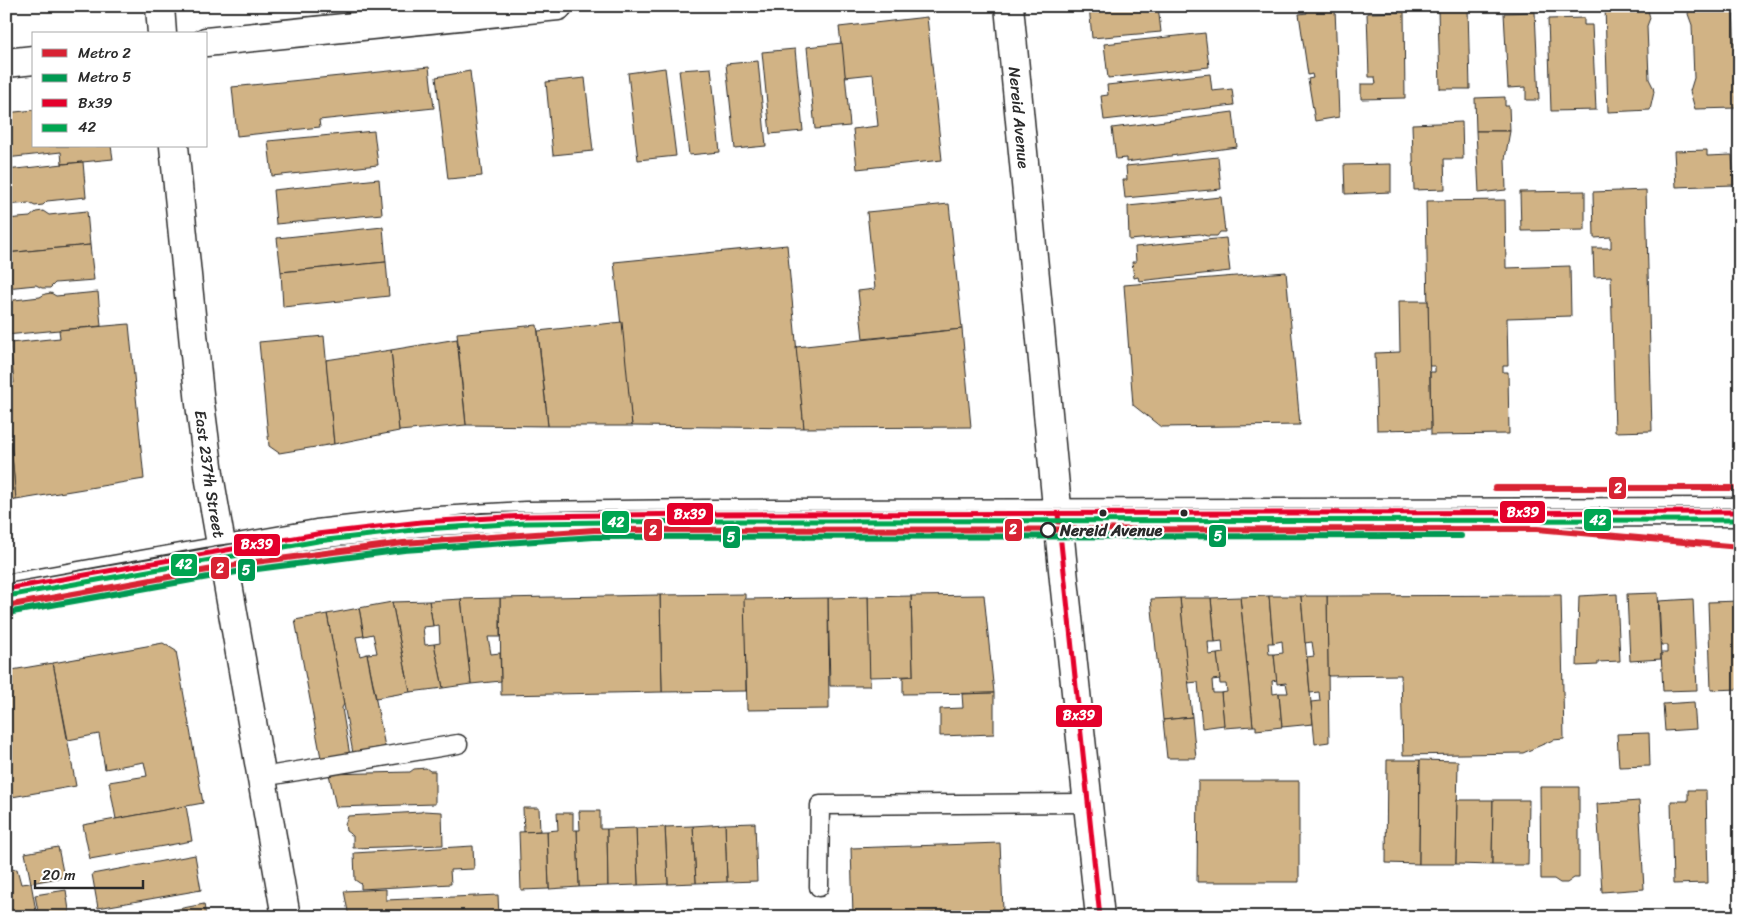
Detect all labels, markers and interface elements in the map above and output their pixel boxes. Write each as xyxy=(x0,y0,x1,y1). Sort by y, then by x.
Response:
legend xyxy=(32,32,208,148)
text: Metro 2 xyxy=(78,40,131,66)
text: Metro 5 xyxy=(78,64,131,90)
street label: Nereid Avenue xyxy=(1000,65,1039,170)
text: Bx39 xyxy=(78,90,113,116)
text: 42 xyxy=(78,114,96,140)
street label: East 237th Street xyxy=(186,408,234,540)
line badge: 2 xyxy=(1608,476,1627,500)
text: 2 xyxy=(1613,476,1623,501)
line badge: Bx39 xyxy=(1499,500,1546,524)
text: Bx39 xyxy=(1507,500,1540,525)
line badge: Bx39 xyxy=(666,502,714,526)
text: Bx39 xyxy=(674,502,707,527)
unlabelled marker xyxy=(1098,508,1108,518)
unlabelled marker xyxy=(1179,508,1189,518)
line badge: 42 xyxy=(1583,508,1612,532)
text: 42 xyxy=(1589,508,1607,533)
line badge: 42 xyxy=(601,510,630,534)
text: 42 xyxy=(607,510,625,535)
place label: Nereid Avenue xyxy=(1059,516,1162,545)
text: 2 xyxy=(1008,517,1018,542)
line badge: 2 xyxy=(643,518,663,542)
text: 2 xyxy=(648,518,658,543)
line badge: 2 xyxy=(1004,518,1023,542)
marker: Nereid Avenue xyxy=(1040,522,1056,538)
line badge: 5 xyxy=(1208,524,1227,548)
text: 5 xyxy=(1214,524,1223,549)
line badge: 5 xyxy=(722,525,741,549)
text: 5 xyxy=(727,525,736,550)
text: Bx39 xyxy=(241,532,274,557)
line badge: Bx39 xyxy=(233,533,281,557)
text: 42 xyxy=(175,552,193,577)
line badge: 42 xyxy=(170,553,198,577)
line badge: 2 xyxy=(210,556,230,580)
text: 2 xyxy=(215,556,225,581)
line badge: 5 xyxy=(237,558,256,582)
text: 5 xyxy=(242,558,251,583)
text: Bx39 xyxy=(1063,703,1096,728)
line badge: Bx39 xyxy=(1055,704,1103,728)
scale bar xyxy=(35,858,142,890)
text: 20 m xyxy=(42,862,76,888)

